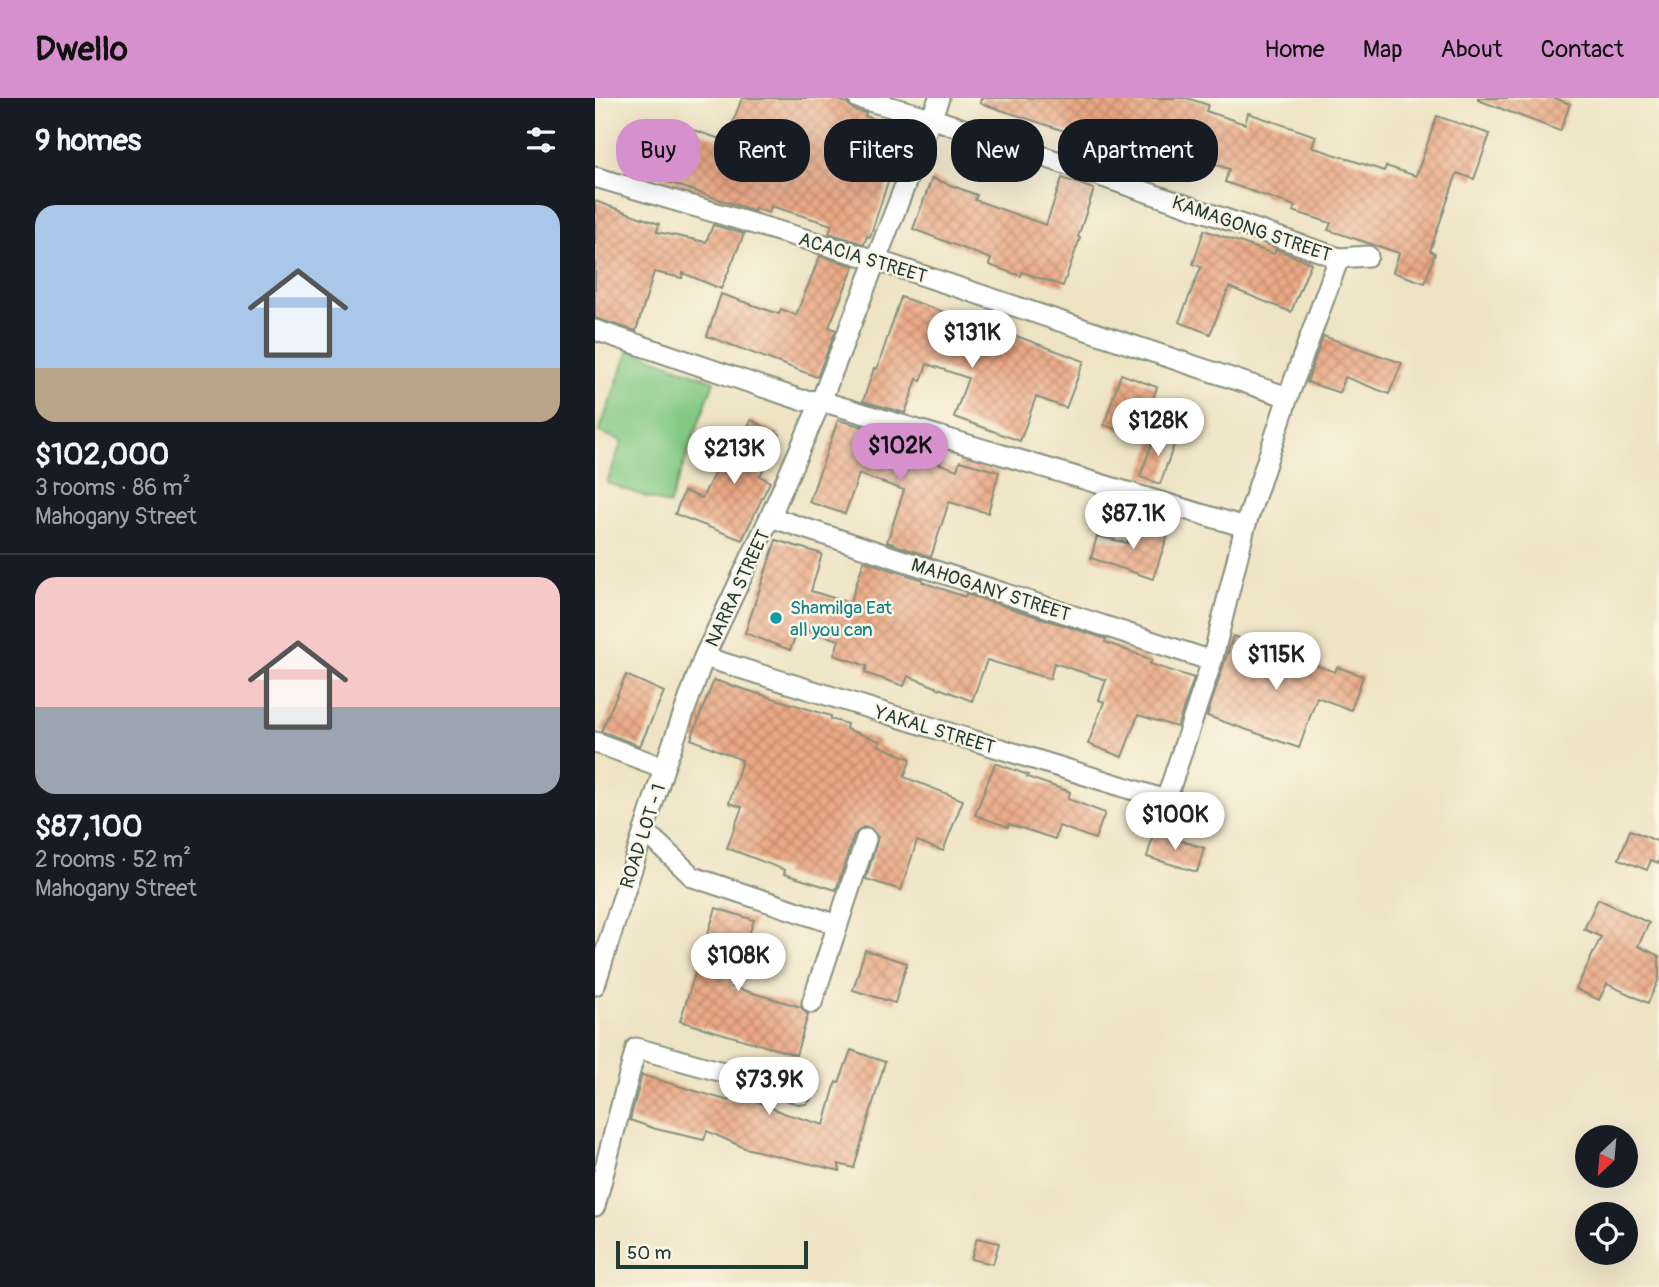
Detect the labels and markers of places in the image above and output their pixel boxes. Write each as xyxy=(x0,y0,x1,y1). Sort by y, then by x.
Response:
pin: $131K xyxy=(923,310,1021,370)
pin: $128K xyxy=(1109,398,1207,458)
pin: $102K xyxy=(851,424,949,483)
pin: $213K xyxy=(685,426,783,486)
pin: $87.1K xyxy=(1076,491,1190,551)
place label: Shamilga Eat all you can xyxy=(790,596,892,642)
marker: Shamilga Eat all you can xyxy=(768,610,784,626)
pin: $115K xyxy=(1227,632,1325,692)
pin: $100K xyxy=(1126,792,1224,852)
pin: $108K xyxy=(689,934,787,993)
pin: $73.9K xyxy=(712,1058,826,1117)

